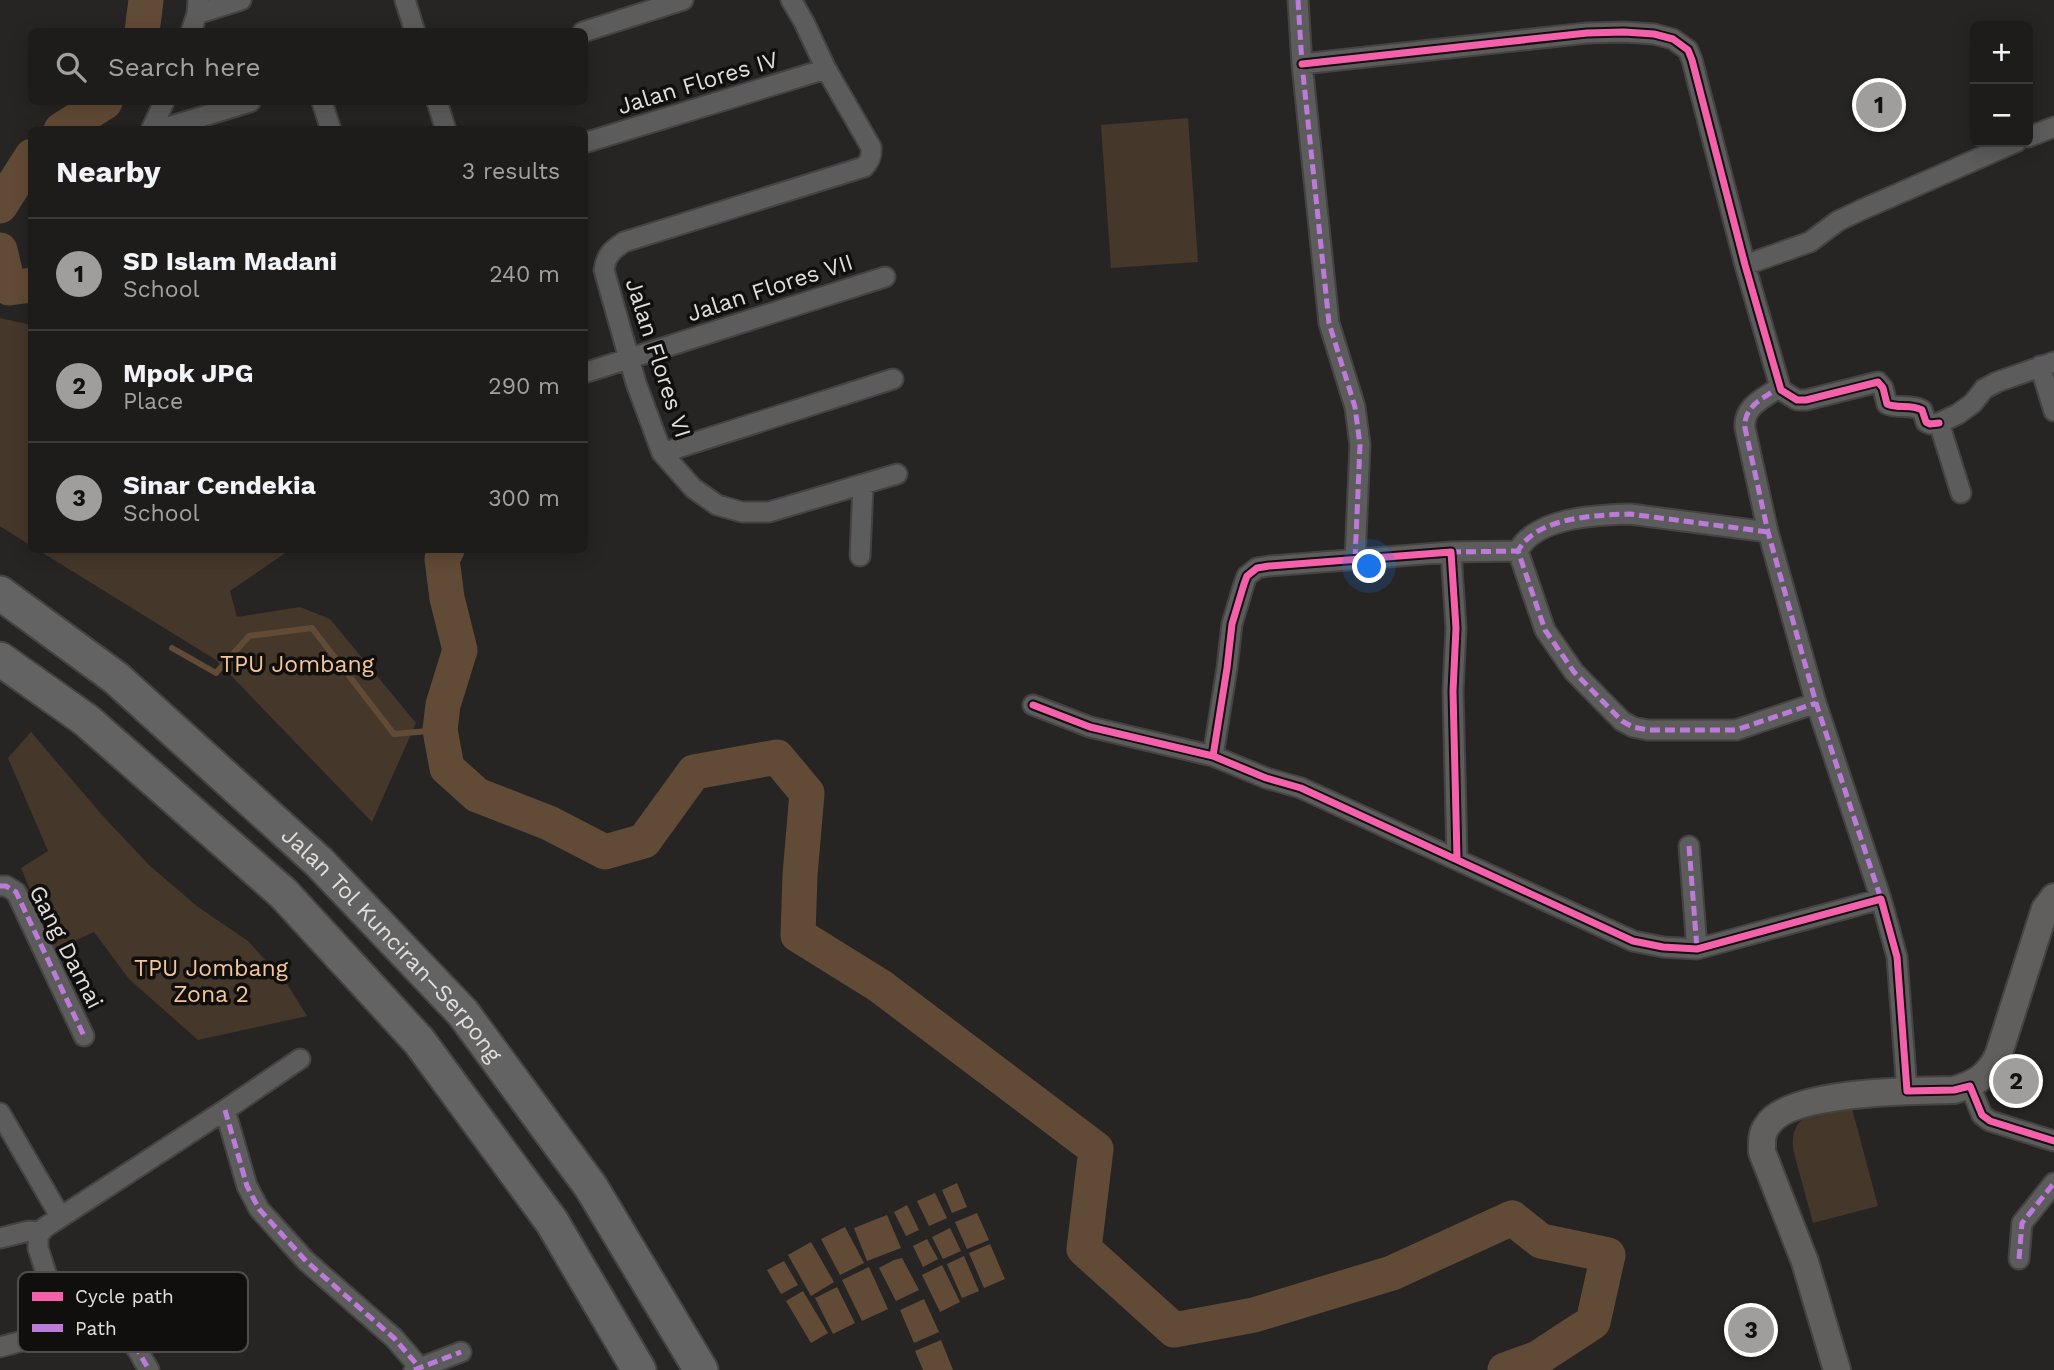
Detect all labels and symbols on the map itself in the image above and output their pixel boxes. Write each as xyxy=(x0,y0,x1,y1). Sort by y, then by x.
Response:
street label: Jalan Flores IV xyxy=(614,46,782,120)
pin: 1 xyxy=(1856,79,1902,131)
street label: Jalan Flores VII xyxy=(684,248,856,328)
street label: Jalan Flores VI xyxy=(620,275,696,441)
your location xyxy=(1352,549,1386,583)
park label: TPU Jombang xyxy=(220,651,375,678)
street label: Jalan Tol Kunciran–Serpong xyxy=(276,821,508,1068)
street label: Gang Damai xyxy=(23,881,109,1013)
park label: TPU Jombang Zona 2 xyxy=(134,955,289,1008)
pin: 2 xyxy=(1993,1055,2039,1107)
legend xyxy=(18,1272,248,1352)
text: Cycle path xyxy=(75,1285,174,1308)
pin: 3 xyxy=(1728,1304,1774,1356)
text: Path xyxy=(75,1317,117,1340)

